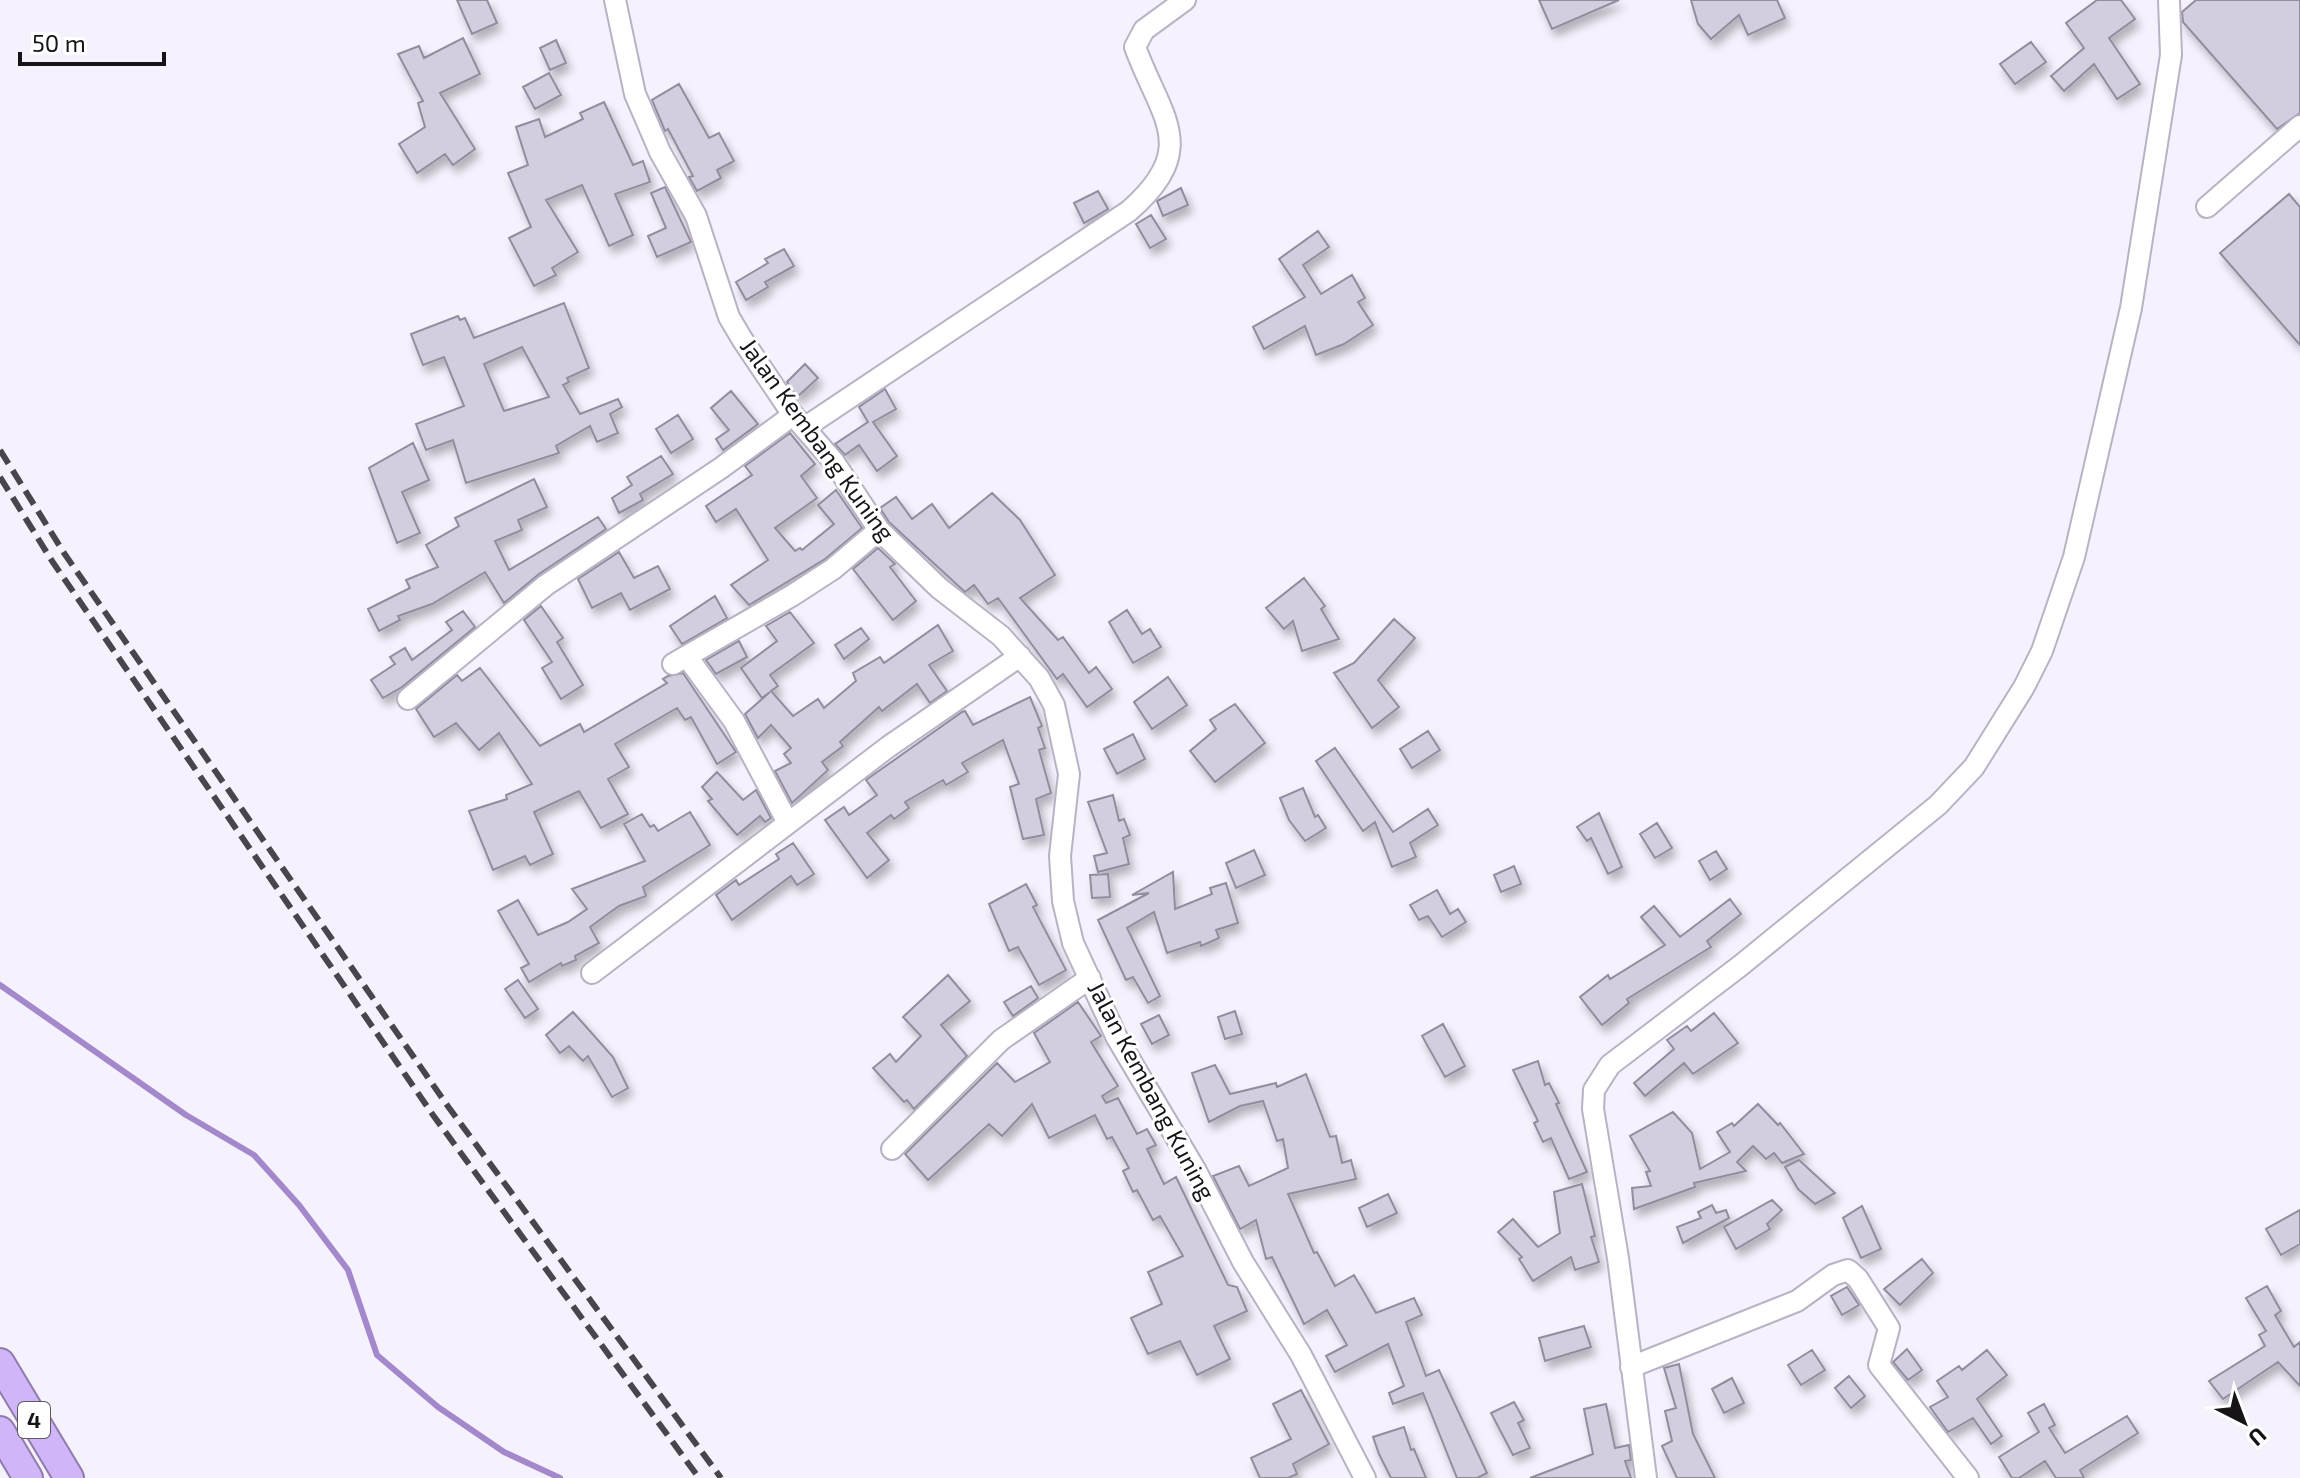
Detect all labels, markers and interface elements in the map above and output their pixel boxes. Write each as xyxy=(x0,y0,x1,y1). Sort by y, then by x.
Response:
scale bar xyxy=(20,16,164,66)
text: 50 m xyxy=(32,28,86,57)
street label: Jalan Kembang Kuning xyxy=(735,332,901,546)
street label: Jalan Kembang Kuning xyxy=(1082,976,1222,1204)
north arrow xyxy=(2204,1382,2284,1462)
road number: 4 xyxy=(18,1402,50,1438)
text: U xyxy=(2244,1423,2272,1452)

